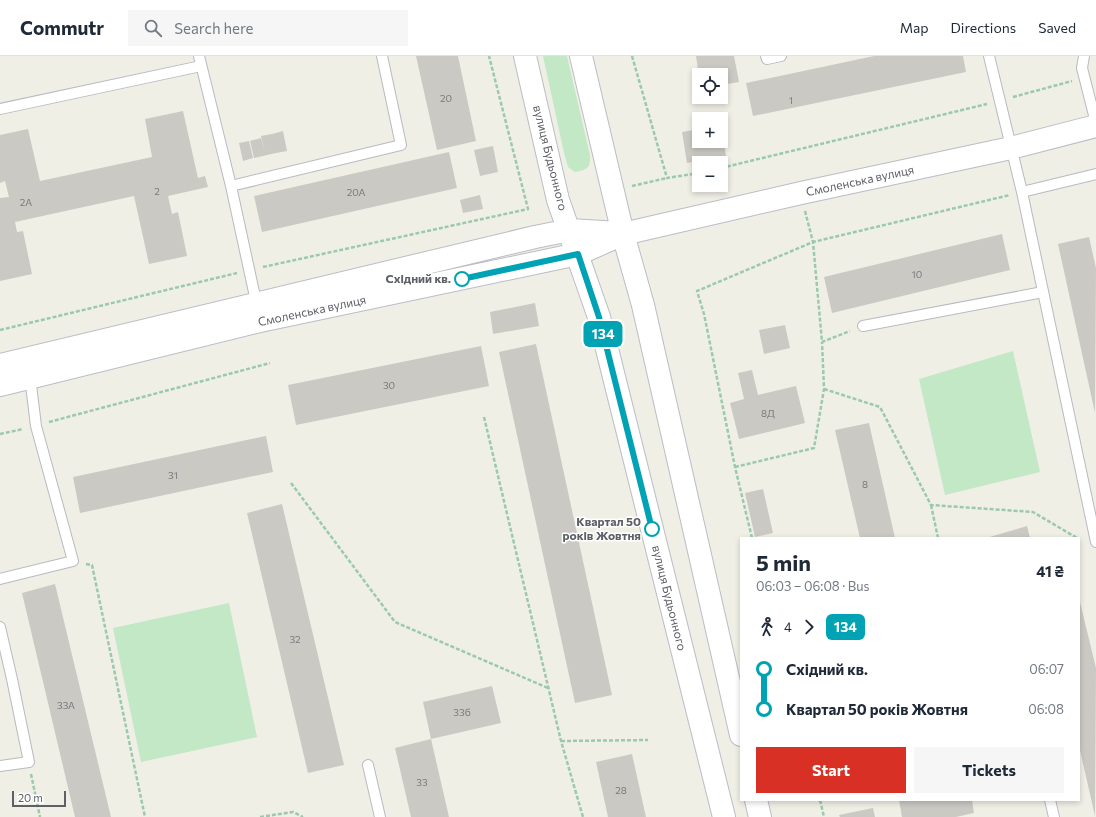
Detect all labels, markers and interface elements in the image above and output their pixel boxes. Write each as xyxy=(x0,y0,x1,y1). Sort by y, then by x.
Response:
search box xyxy=(128,10,408,46)
text: Commutr xyxy=(20,16,104,39)
icon: search xyxy=(142,17,164,39)
text: Search here xyxy=(174,19,254,37)
text: Map xyxy=(900,19,929,36)
text: Directions xyxy=(951,19,1016,36)
text: Saved xyxy=(1038,19,1076,36)
map controls xyxy=(692,68,728,192)
button: locate xyxy=(692,68,728,104)
house number: 20 xyxy=(440,92,452,104)
house number: 1 xyxy=(789,94,793,106)
street label: вулиця Будьонного xyxy=(531,104,571,212)
button: + xyxy=(692,112,728,148)
button: − xyxy=(692,156,728,192)
street label: Смоленська вулиця xyxy=(804,162,915,198)
house number: 2 xyxy=(154,185,160,197)
house number: 20А xyxy=(347,186,365,198)
house number: 2А xyxy=(20,196,32,208)
house number: 10 xyxy=(912,268,922,280)
place label: Східний кв. xyxy=(385,271,451,285)
marker: Східний кв. xyxy=(454,271,470,287)
street label: Смоленська вулиця xyxy=(256,292,367,328)
line badge: 134 xyxy=(580,321,626,347)
text: 134 xyxy=(591,325,615,342)
house number: 30 xyxy=(383,379,395,391)
house number: 8Д xyxy=(761,407,775,419)
house number: 31 xyxy=(168,469,178,481)
house number: 8 xyxy=(862,478,868,490)
place label: Квартал 50 років Жовтня xyxy=(562,514,641,542)
marker: Квартал 50 років Жовтня xyxy=(644,521,660,537)
street label: вулиця Будьонного xyxy=(650,544,690,652)
text: 5 min xyxy=(756,549,811,576)
text: 41 ₴ xyxy=(1036,562,1064,580)
text: 06:03 – 06:08 · Bus xyxy=(756,578,869,594)
icon: walk xyxy=(756,616,778,638)
icon: forward xyxy=(798,616,820,638)
text: 134 xyxy=(834,618,857,635)
text: 4 xyxy=(784,619,792,635)
house number: 32 xyxy=(289,633,301,645)
text: Східний кв. xyxy=(786,660,868,678)
text: 06:07 xyxy=(1029,661,1064,677)
house number: 33А xyxy=(57,699,75,711)
text: Квартал 50 років Жовтня xyxy=(786,700,968,718)
text: 06:08 xyxy=(1028,701,1064,717)
house number: 33б xyxy=(453,706,471,718)
button: Start xyxy=(756,747,906,793)
button: Tickets xyxy=(914,747,1064,793)
house number: 33 xyxy=(416,776,428,788)
house number: 28 xyxy=(615,784,627,796)
scale bar xyxy=(12,789,66,808)
text: 20 m xyxy=(18,791,43,804)

